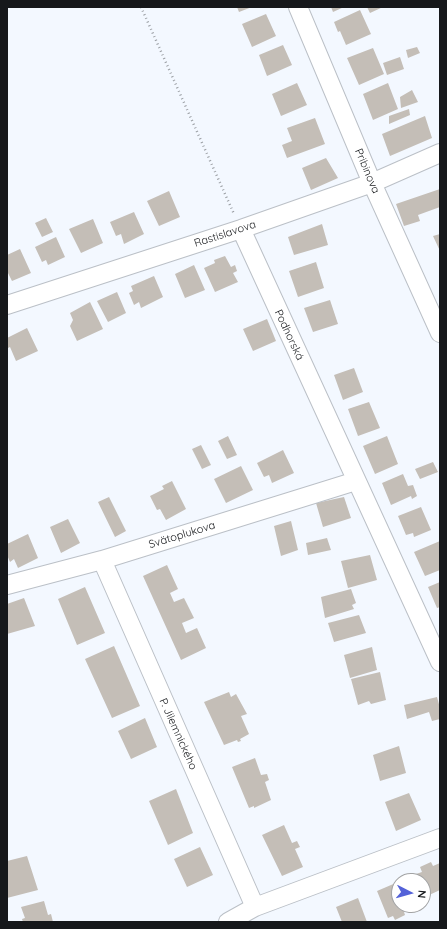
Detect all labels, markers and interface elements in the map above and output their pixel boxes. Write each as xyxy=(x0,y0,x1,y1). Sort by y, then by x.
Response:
street label: Pribinova xyxy=(352,147,382,195)
street label: Rastislavova xyxy=(192,218,258,250)
street label: Podhorská xyxy=(271,307,307,363)
street label: Svätoplukova xyxy=(147,519,217,551)
street label: P. Jilemnického xyxy=(156,696,200,772)
north arrow xyxy=(391,873,431,913)
text: N xyxy=(415,889,429,899)

